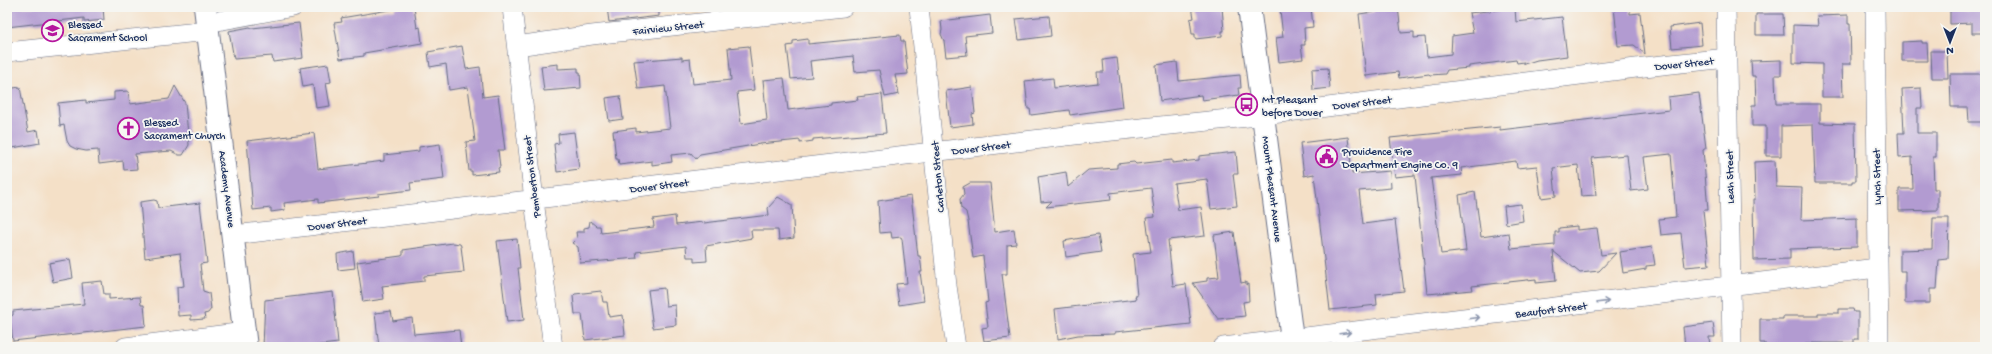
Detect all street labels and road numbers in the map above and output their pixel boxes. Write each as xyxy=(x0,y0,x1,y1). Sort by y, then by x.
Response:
street label: Fairview Street xyxy=(631,19,706,39)
street label: Dover Street xyxy=(1653,56,1716,74)
street label: Dover Street xyxy=(1331,94,1394,114)
street label: Pemberton Street xyxy=(522,134,544,219)
street label: Mount Pleasant Avenue xyxy=(1259,136,1284,243)
street label: Carleton Street xyxy=(930,139,948,213)
street label: Dover Street xyxy=(950,139,1013,159)
street label: Lynch Street xyxy=(1871,147,1884,205)
street label: Leah Street xyxy=(1725,149,1737,204)
street label: Academy Avenue xyxy=(215,150,237,229)
street label: Dover Street xyxy=(628,177,691,197)
street label: Dover Street xyxy=(306,215,369,235)
street label: Beaufort Street xyxy=(1514,299,1589,321)

